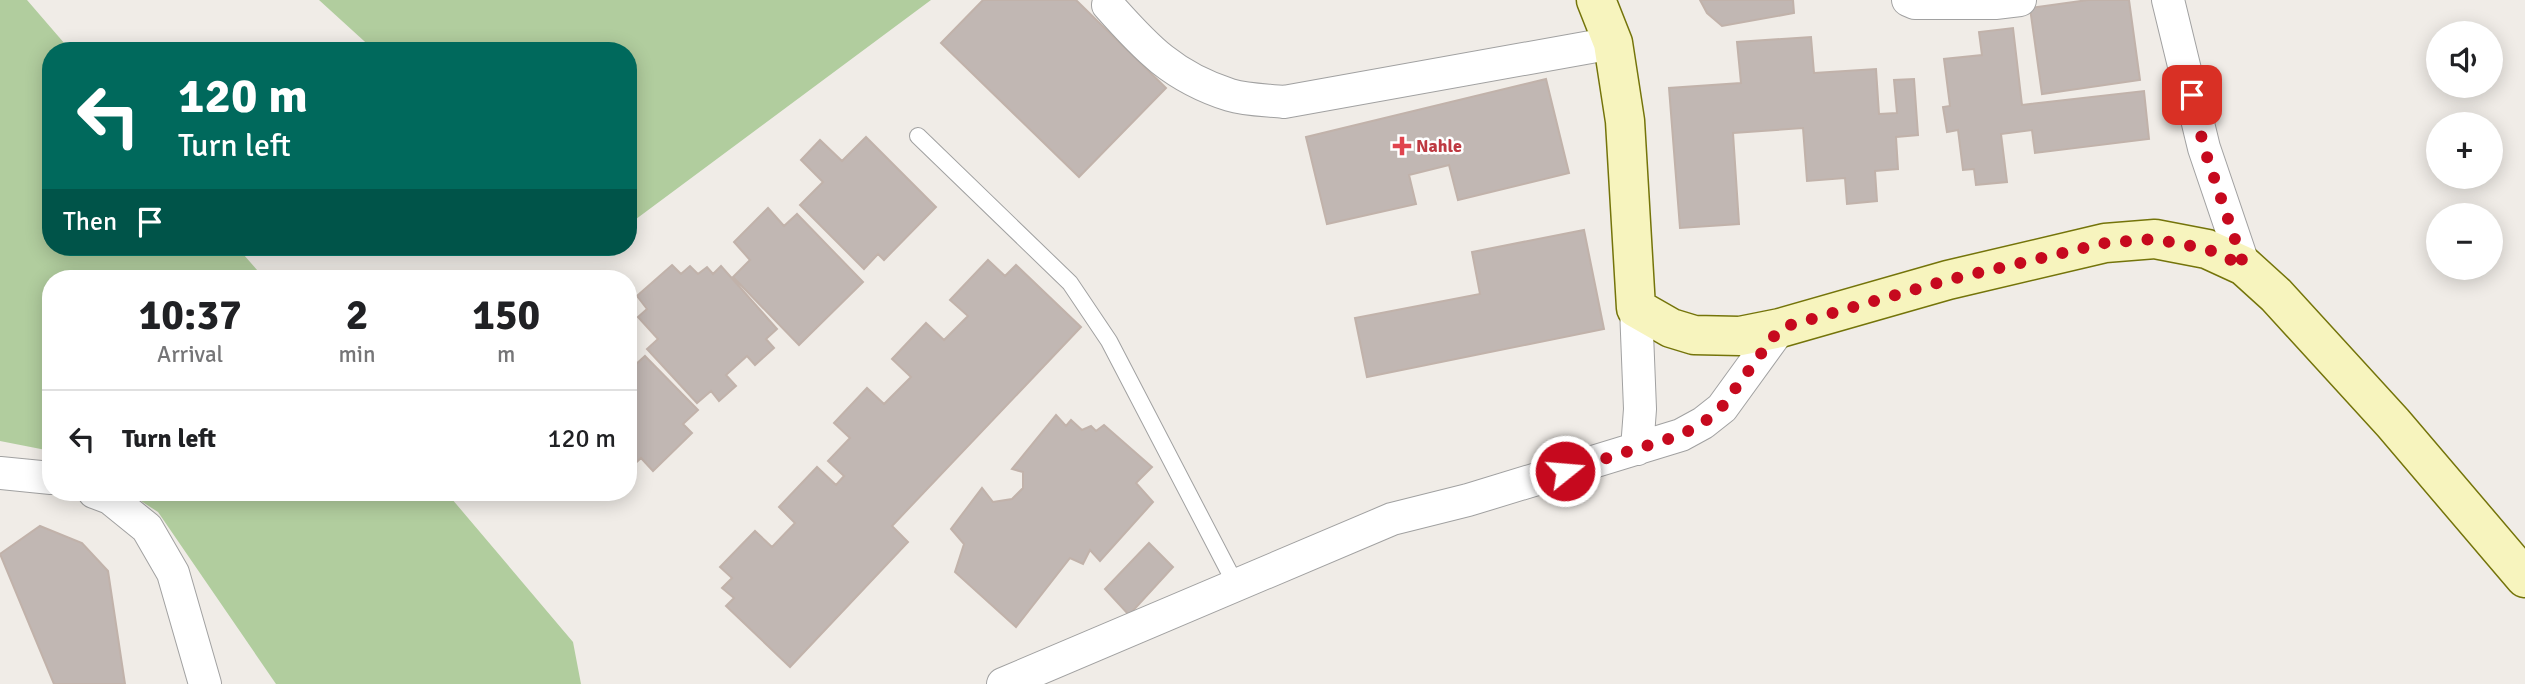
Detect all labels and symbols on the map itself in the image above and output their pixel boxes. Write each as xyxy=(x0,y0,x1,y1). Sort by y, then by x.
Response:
pin xyxy=(2162,65,2222,125)
place label: Nahle xyxy=(1416,135,1462,157)
marker: Nahle xyxy=(1394,138,1410,154)
position arrow xyxy=(1528,434,1602,508)

